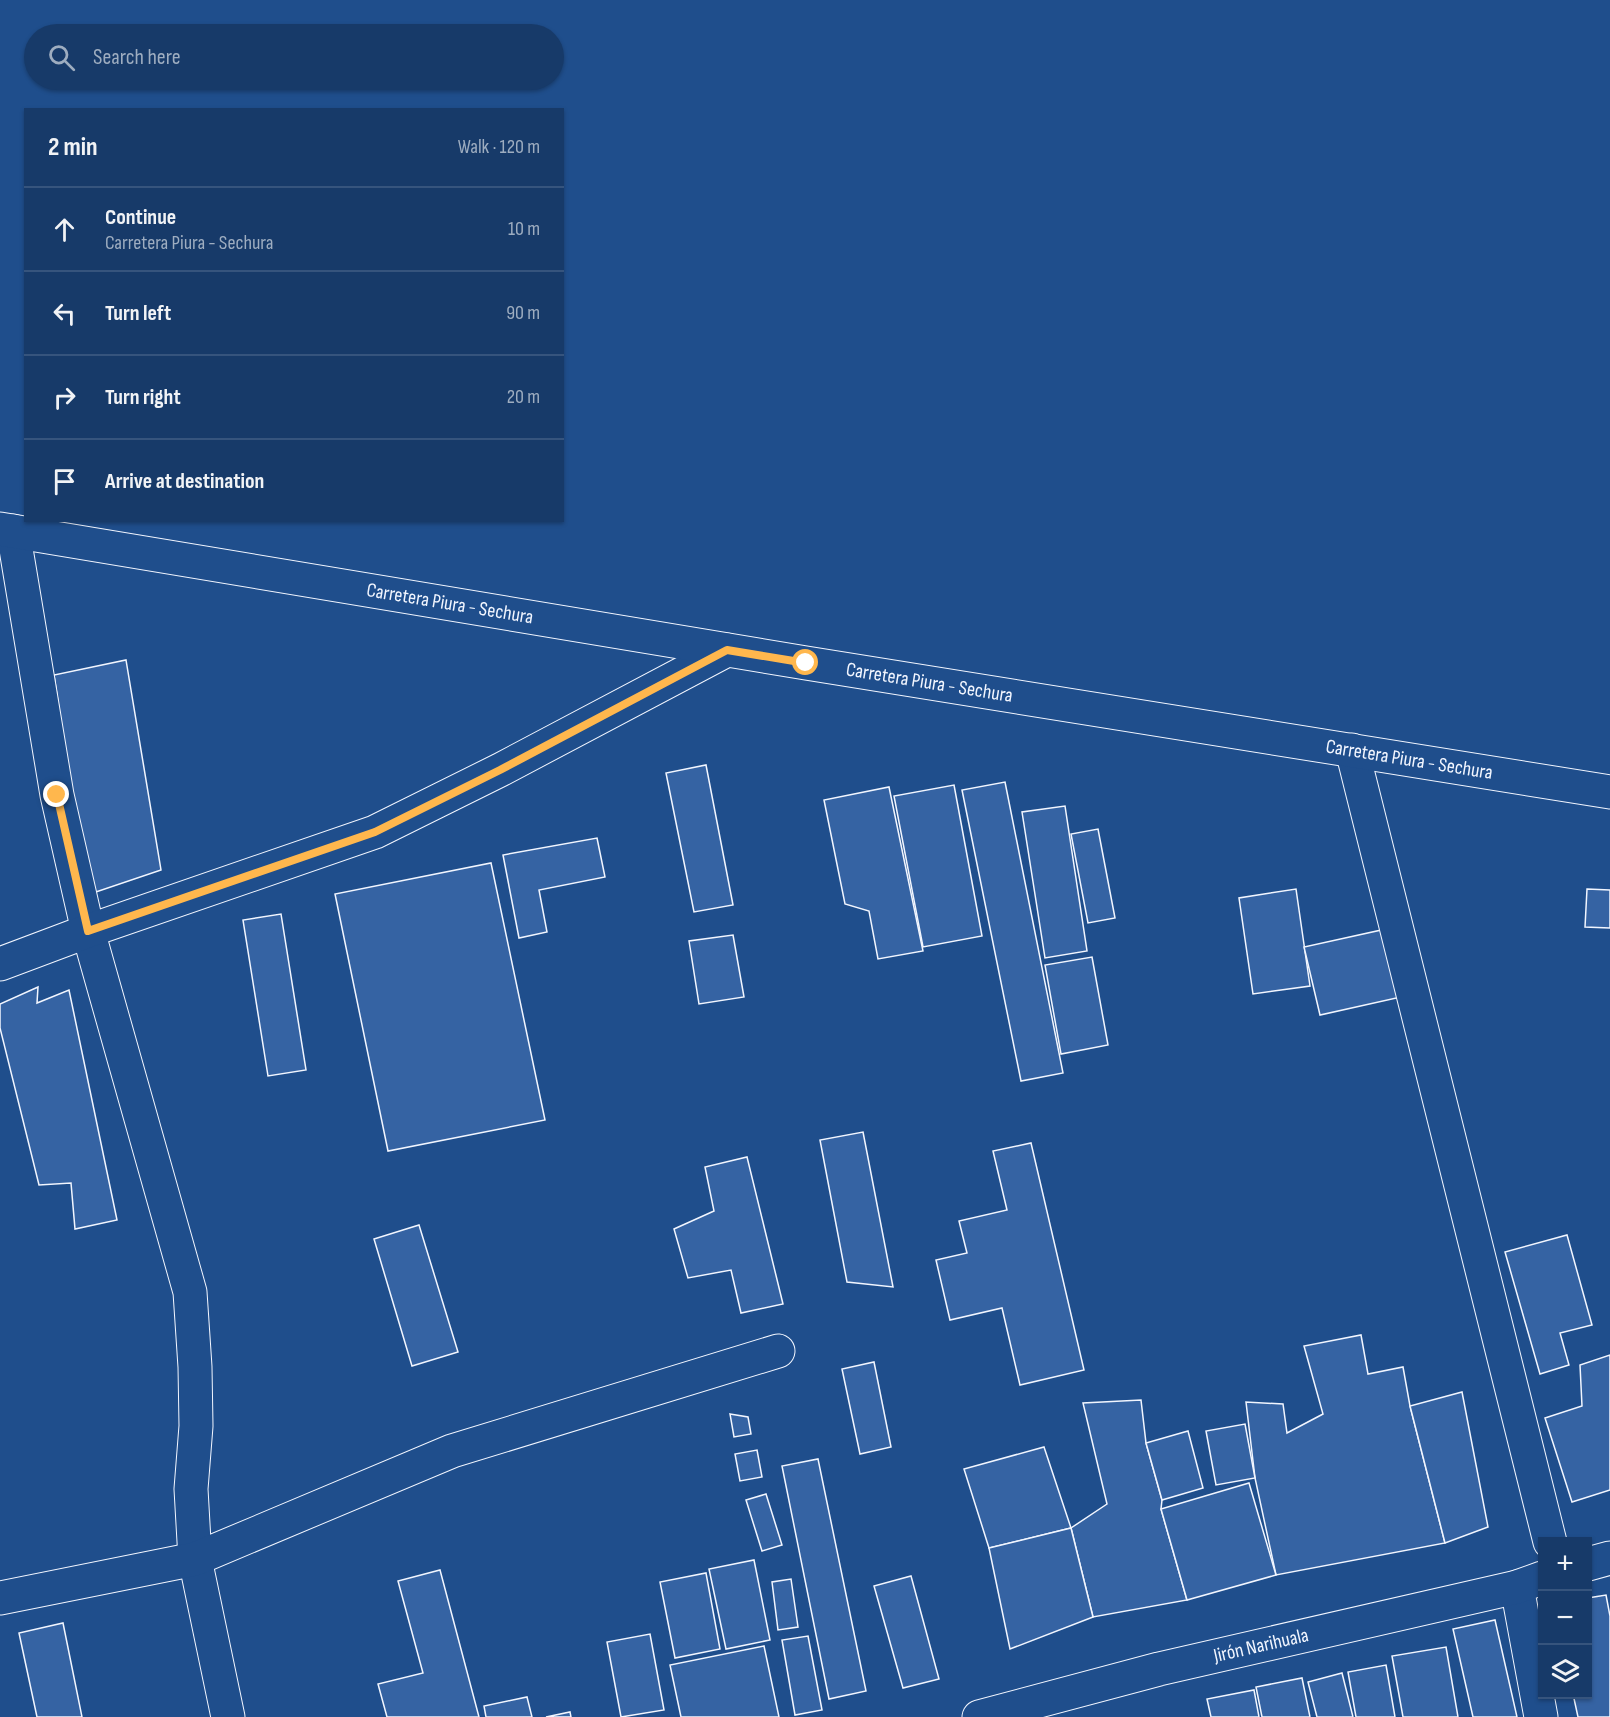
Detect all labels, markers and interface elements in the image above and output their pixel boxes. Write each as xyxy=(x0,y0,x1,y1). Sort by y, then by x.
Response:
search box xyxy=(24,24,564,90)
icon: search xyxy=(45,41,78,74)
text: Search here xyxy=(93,44,180,71)
text: 2 min xyxy=(48,132,98,163)
text: Walk · 120 m xyxy=(458,135,540,159)
text: Continue xyxy=(105,204,176,231)
icon: ahead xyxy=(48,213,81,246)
text: 10 m xyxy=(508,217,540,241)
text: Carretera Piura - Sechura xyxy=(105,231,273,255)
icon: left xyxy=(48,297,81,330)
text: Turn left xyxy=(105,300,171,327)
text: 90 m xyxy=(506,301,540,325)
icon: right xyxy=(48,381,81,414)
text: Turn right xyxy=(105,384,181,411)
text: 20 m xyxy=(507,385,540,409)
icon: arrive xyxy=(48,465,81,498)
text: Arrive at destination xyxy=(105,468,264,495)
street label: Carretera Piura - Sechura xyxy=(365,578,535,629)
route start xyxy=(792,649,818,675)
street label: Carretera Piura - Sechura xyxy=(844,658,1015,708)
street label: Carretera Piura - Sechura xyxy=(1324,735,1494,785)
route end xyxy=(43,781,69,807)
map controls xyxy=(1538,1537,1592,1699)
button: + xyxy=(1538,1537,1592,1591)
button: − xyxy=(1538,1591,1592,1645)
street label: Jirón Narihuala xyxy=(1210,1623,1311,1668)
button: layers xyxy=(1538,1645,1592,1699)

